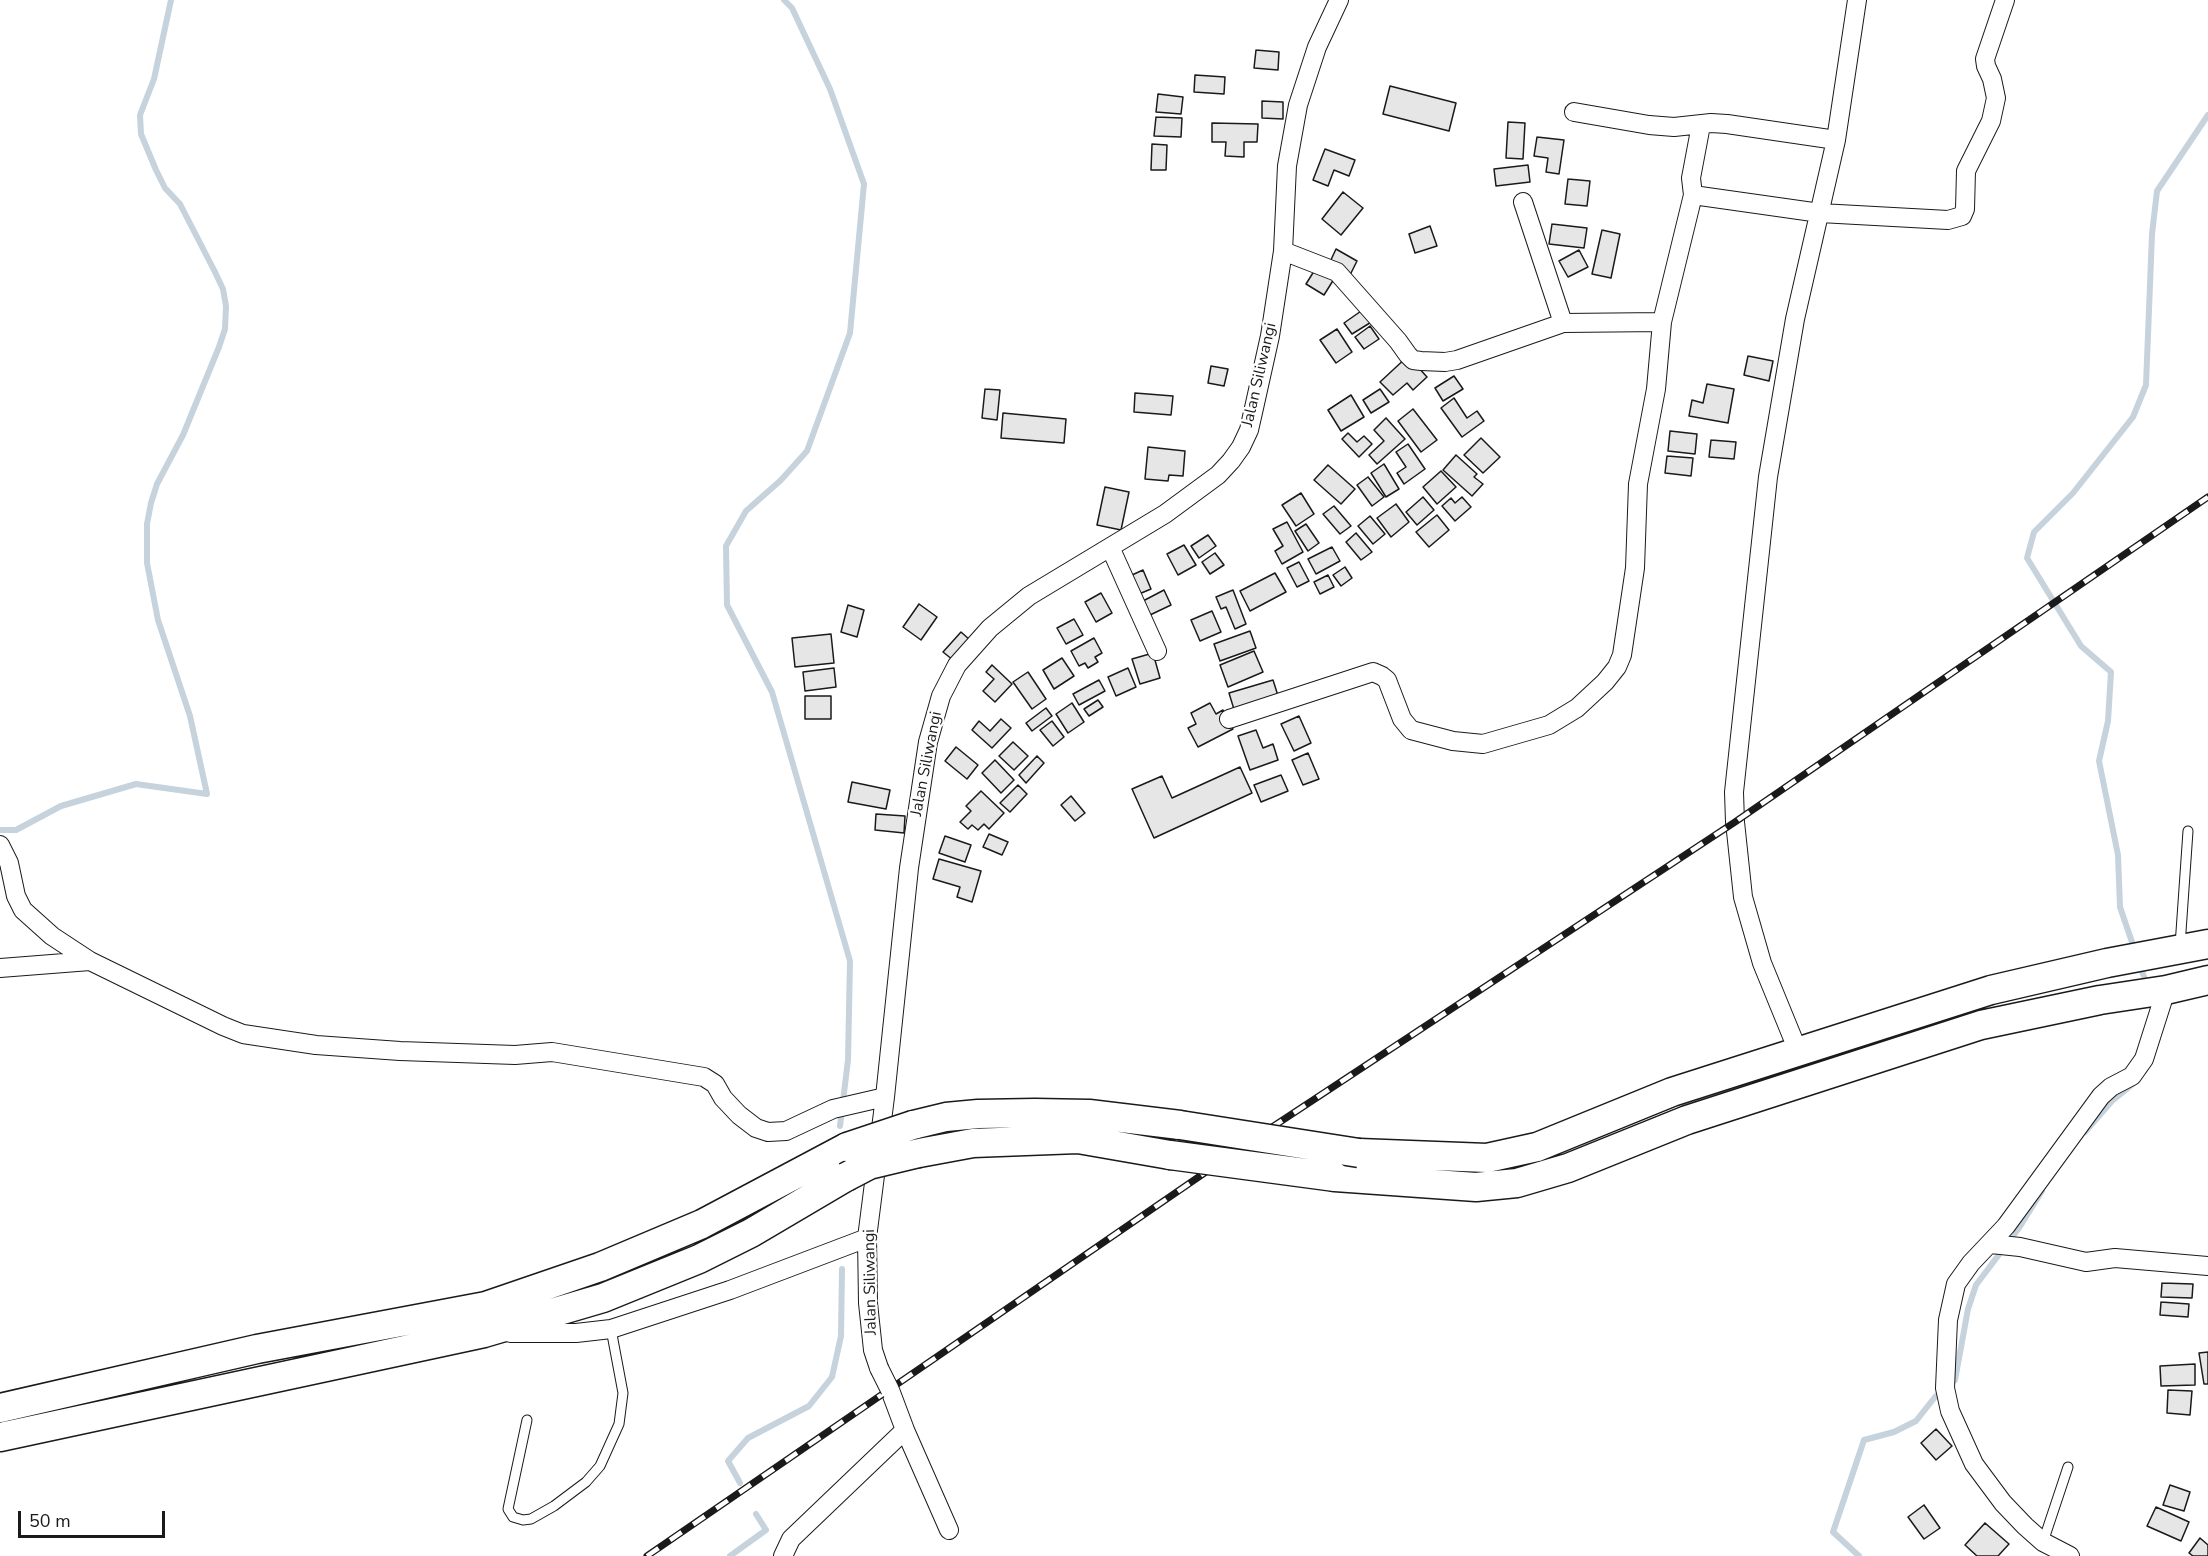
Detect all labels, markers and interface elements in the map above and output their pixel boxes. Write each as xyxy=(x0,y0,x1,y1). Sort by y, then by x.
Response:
street label: Jalan Siliwangi xyxy=(1239,321,1281,429)
street label: Jalan Siliwangi xyxy=(907,710,947,818)
street label: Jalan Siliwangi xyxy=(860,1229,882,1335)
scale bar xyxy=(21,1499,168,1537)
text: 50 m xyxy=(29,1509,71,1533)

